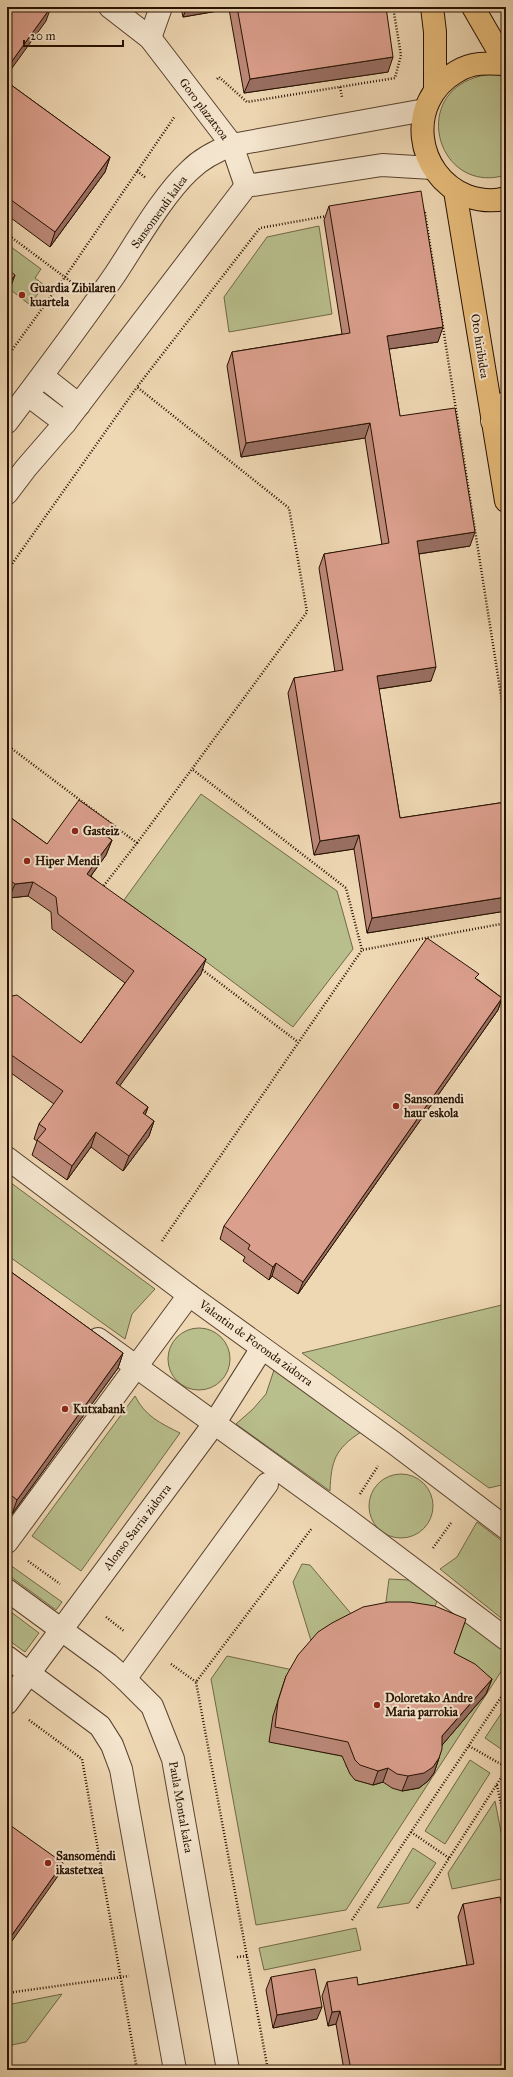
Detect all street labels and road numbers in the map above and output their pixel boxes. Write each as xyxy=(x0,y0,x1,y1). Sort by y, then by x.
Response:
street label: Goro plazatxoa xyxy=(176,75,232,143)
street label: Sansomendi kalea xyxy=(128,172,191,251)
street label: Oto hiribidea xyxy=(468,313,492,380)
street label: Valentin de Foronda zidorra xyxy=(196,1297,316,1389)
street label: Alonso Sarria zidorra xyxy=(100,1481,174,1574)
street label: Paula Montal kalea xyxy=(166,1760,196,1855)

